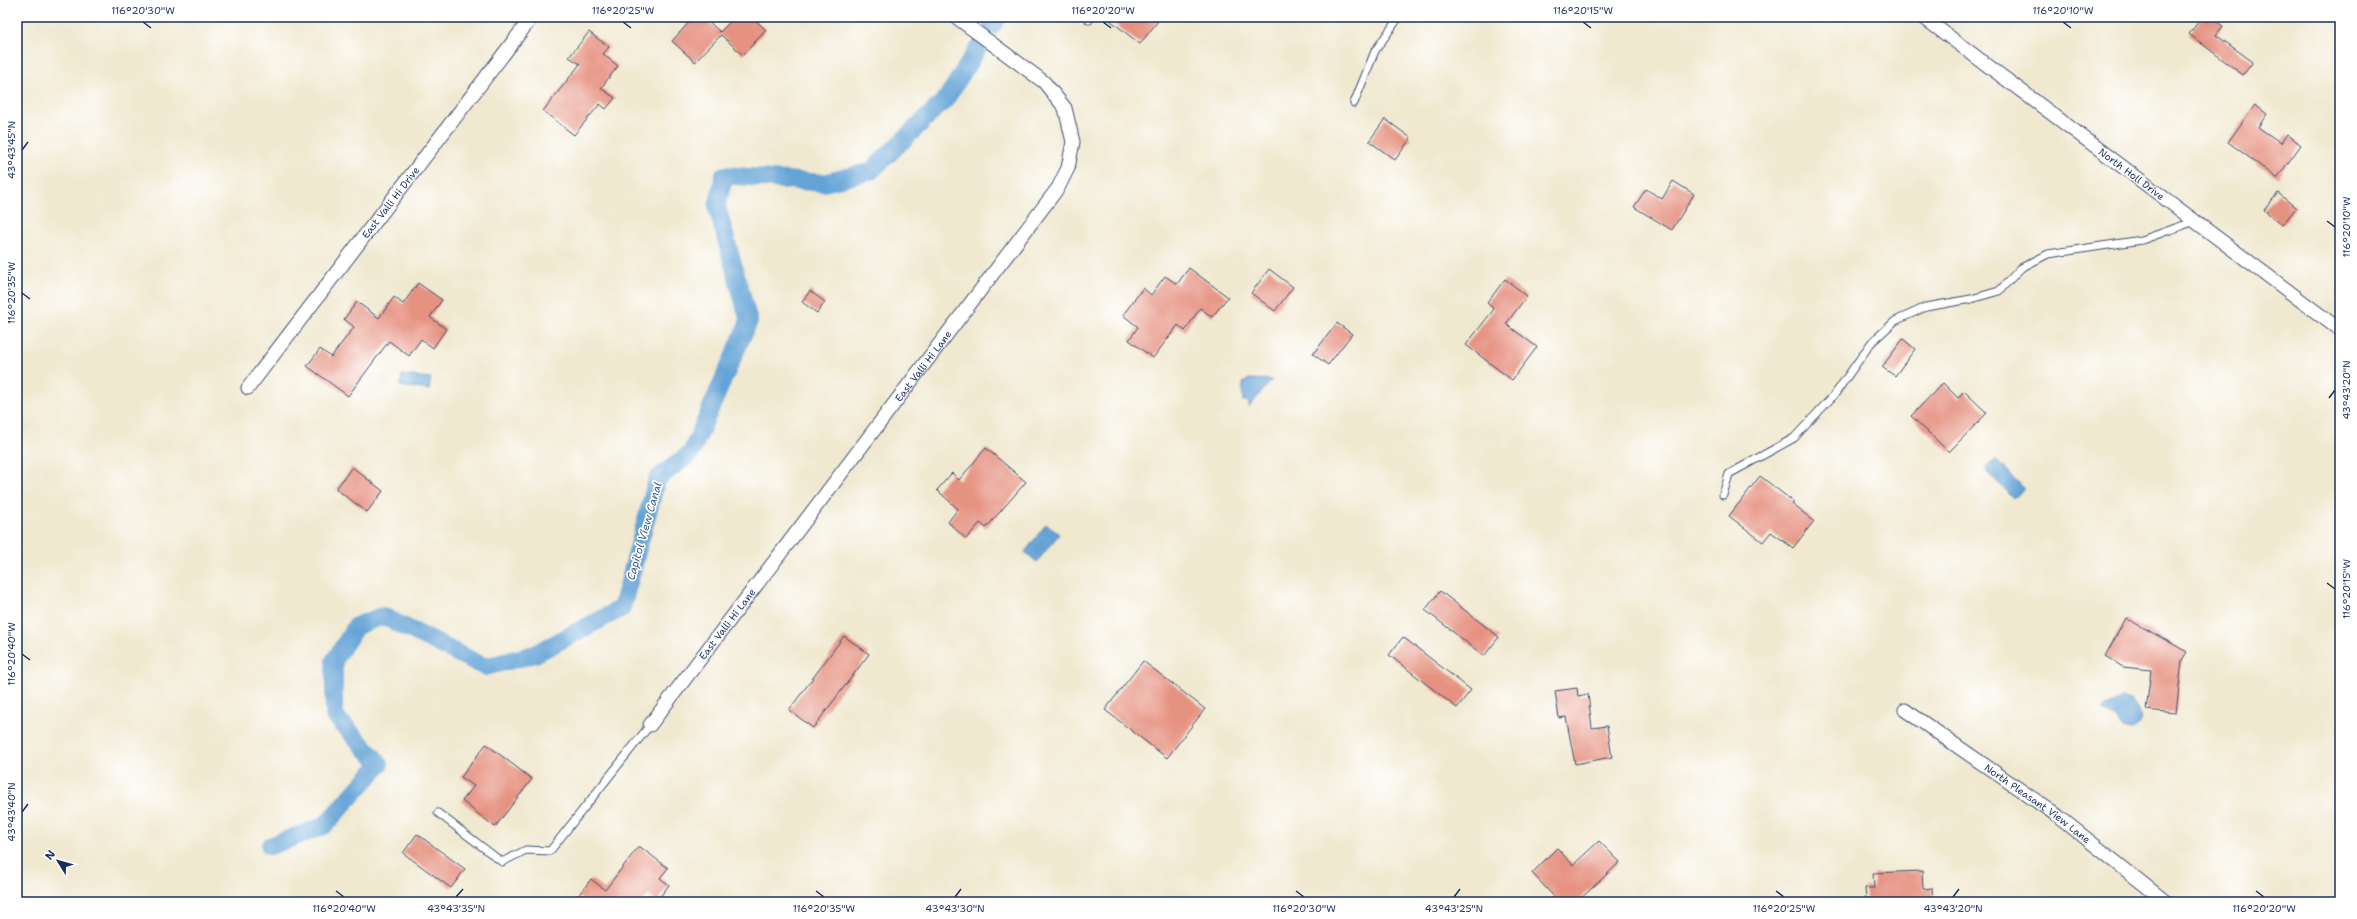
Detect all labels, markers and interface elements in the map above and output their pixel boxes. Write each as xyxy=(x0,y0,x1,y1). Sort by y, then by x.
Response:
text: 116°20'30"W xyxy=(111,4,175,17)
text: 116°20'25"W xyxy=(592,4,655,17)
text: 116°20'20"W xyxy=(1071,4,1135,17)
text: 116°20'15"W xyxy=(1553,4,1613,17)
text: 116°20'10"W xyxy=(2033,4,2094,17)
text: 43°43'45"N xyxy=(5,121,18,179)
street label: North Holl Drive xyxy=(2096,145,2167,203)
street label: East Valli Hi Drive xyxy=(359,164,422,241)
text: 116°20'10"W xyxy=(2340,196,2353,257)
text: 116°20'35"W xyxy=(5,261,18,324)
street label: East Valli Hi Lane xyxy=(892,328,955,404)
text: 43°43'20"N xyxy=(2340,360,2353,420)
water label: Capitol View Canal xyxy=(623,480,666,582)
text: 116°20'15"W xyxy=(2340,559,2353,619)
street label: East Valli Hi Lane xyxy=(696,586,759,662)
text: 116°20'40"W xyxy=(5,622,18,686)
street label: North Pleasant View Lane xyxy=(1982,761,2093,846)
text: 43°43'40"N xyxy=(5,782,18,842)
north arrow xyxy=(38,841,78,881)
text: N xyxy=(42,847,59,863)
text: 116°20'40"W xyxy=(312,902,376,915)
text: 43°43'35"N xyxy=(427,902,485,915)
text: 116°20'35"W xyxy=(793,902,856,915)
text: 43°43'30"N xyxy=(925,902,985,915)
text: 116°20'30"W xyxy=(1272,902,1336,915)
text: 43°43'25"N xyxy=(1425,902,1483,915)
text: 116°20'25"W xyxy=(1753,902,1816,915)
text: 43°43'20"N xyxy=(1923,902,1983,915)
text: 116°20'20"W xyxy=(2232,902,2296,915)

